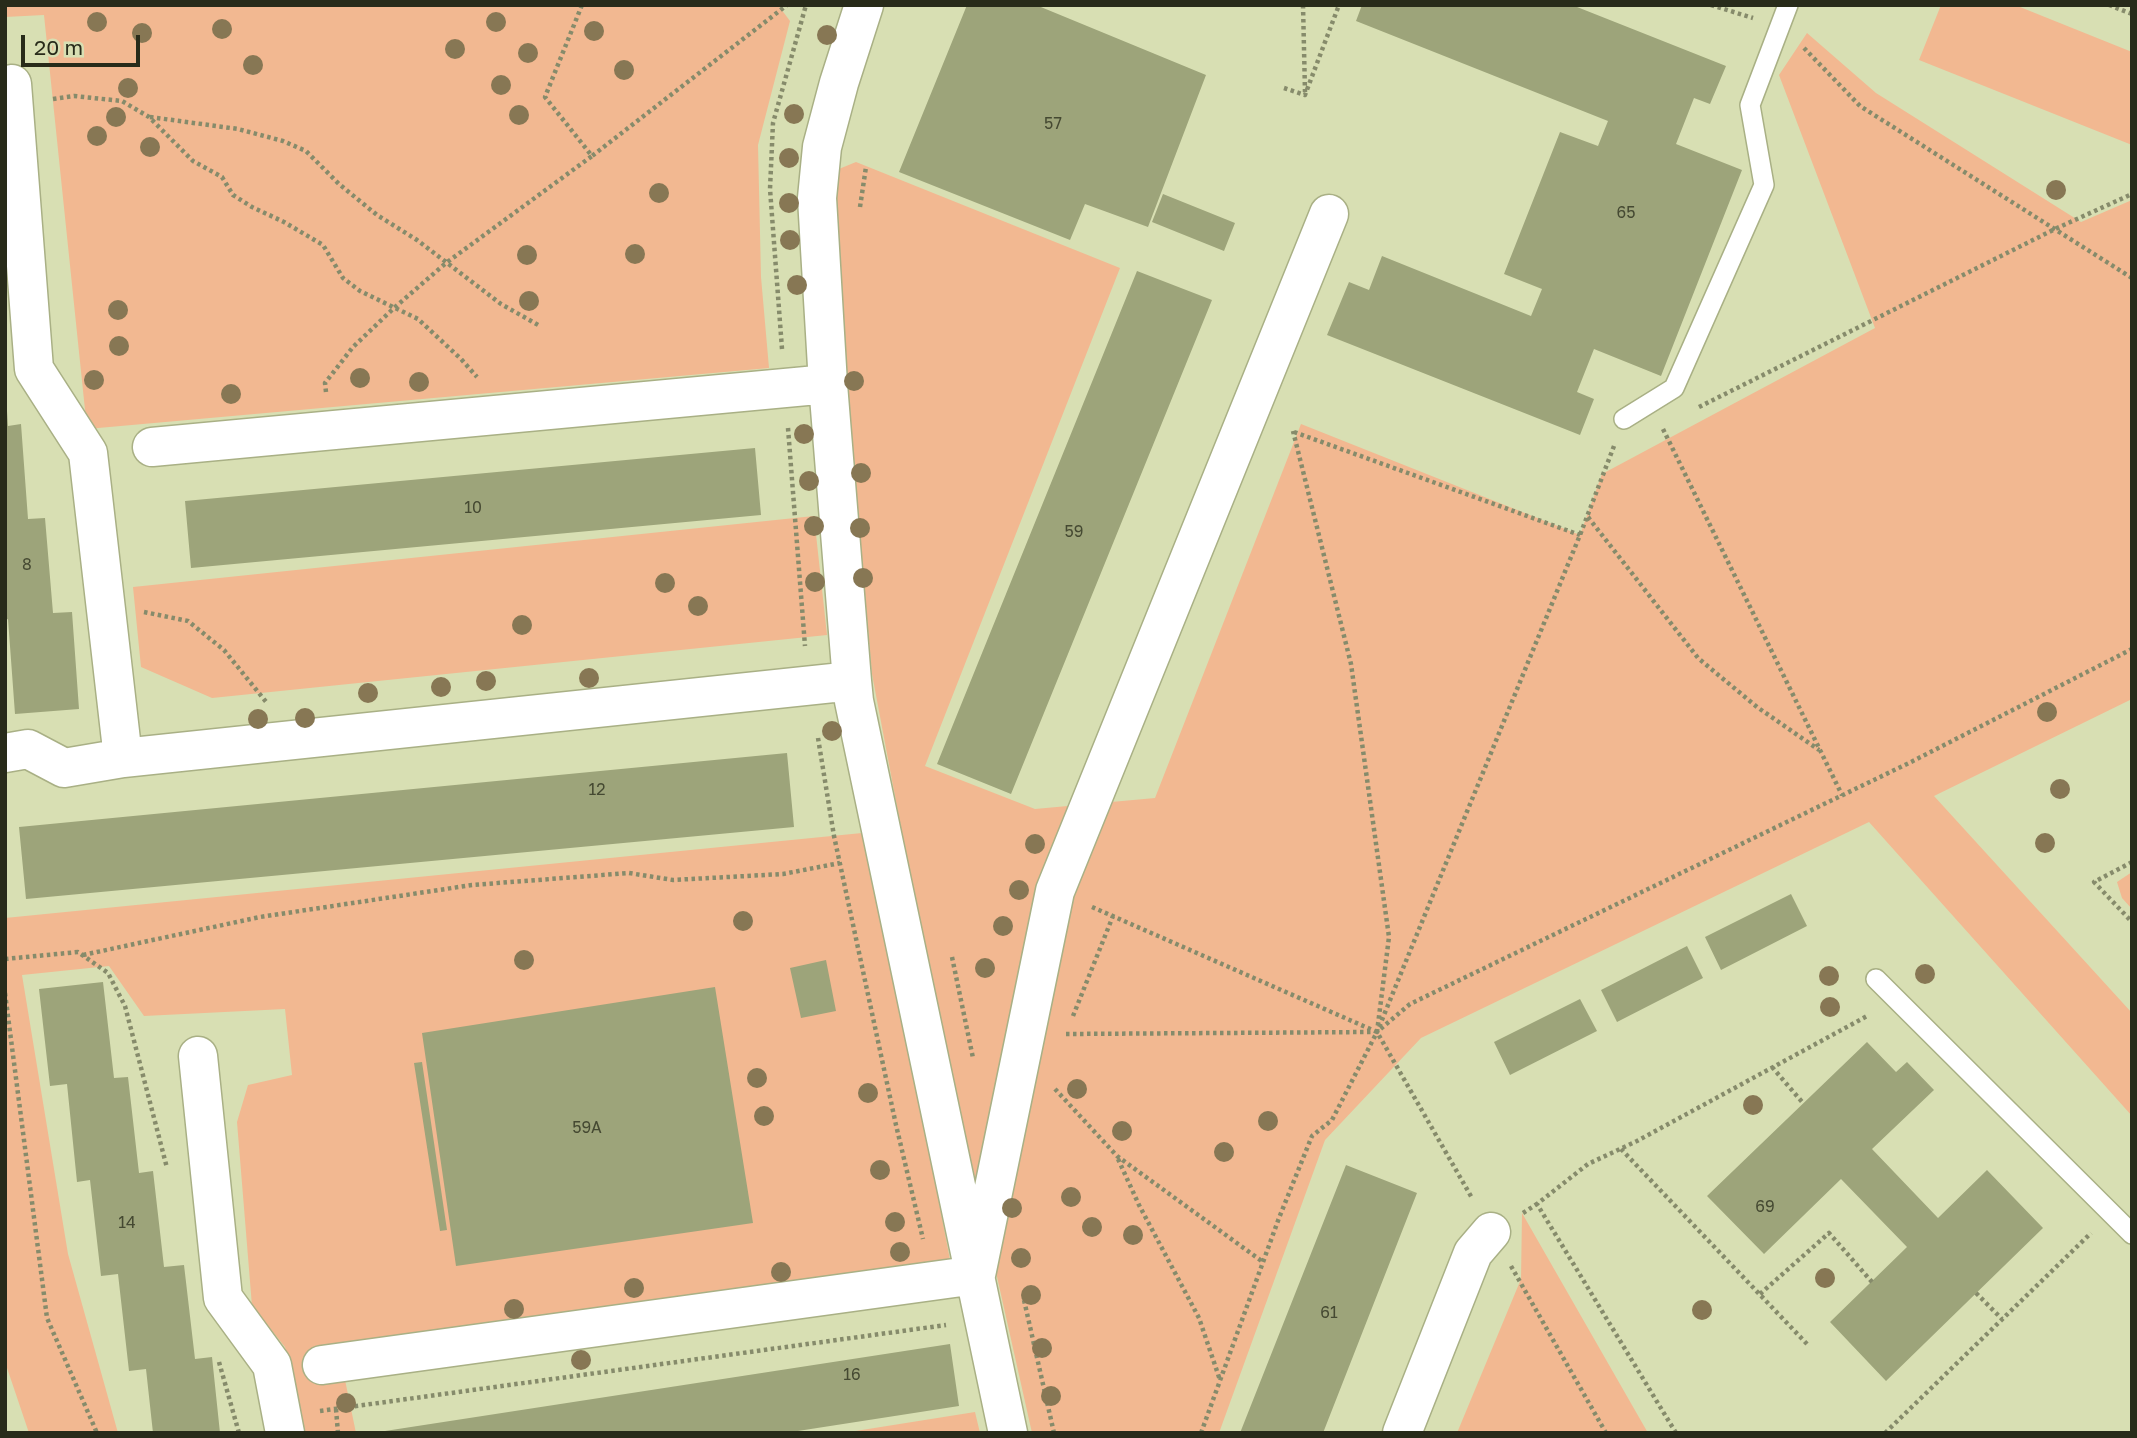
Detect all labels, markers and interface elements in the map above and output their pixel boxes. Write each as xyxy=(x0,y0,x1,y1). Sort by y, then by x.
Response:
scale bar xyxy=(24,21,144,65)
text: 20 m xyxy=(34,34,83,60)
house number: 57 xyxy=(1044,114,1062,134)
house number: 65 xyxy=(1617,203,1635,223)
house number: 10 xyxy=(464,498,482,518)
house number: 59 xyxy=(1065,522,1083,542)
house number: 8 xyxy=(22,555,32,575)
house number: 12 xyxy=(588,780,606,800)
house number: 59A xyxy=(572,1118,602,1138)
house number: 69 xyxy=(1755,1197,1775,1217)
house number: 14 xyxy=(118,1213,136,1233)
house number: 61 xyxy=(1320,1303,1338,1323)
house number: 16 xyxy=(843,1365,861,1385)

